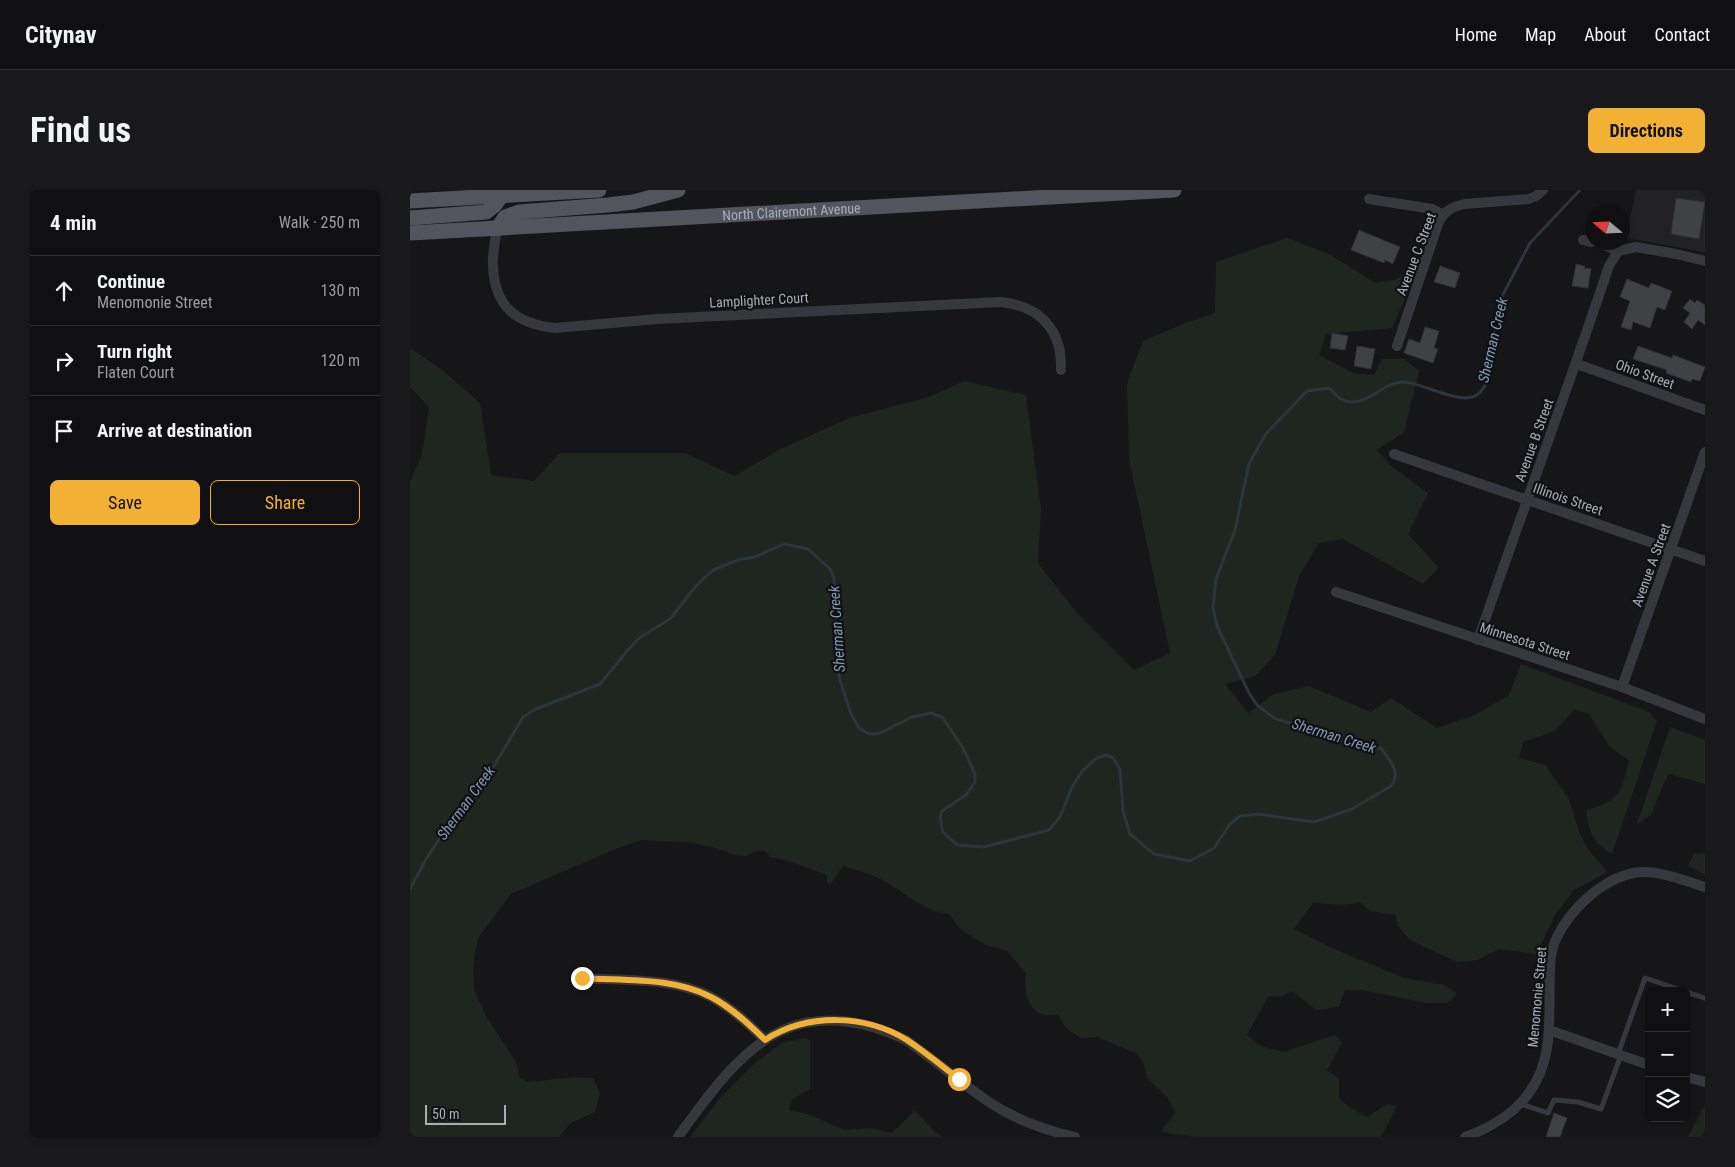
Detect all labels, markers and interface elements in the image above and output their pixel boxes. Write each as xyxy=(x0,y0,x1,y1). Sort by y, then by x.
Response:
text: Citynav xyxy=(25,21,96,49)
text: Home xyxy=(1455,24,1497,45)
text: Map xyxy=(1525,24,1556,45)
text: About xyxy=(1584,24,1626,45)
text: Contact xyxy=(1654,24,1710,45)
button: Directions xyxy=(1588,108,1705,153)
text: Find us xyxy=(30,110,131,151)
street label: North Clairemont Avenue xyxy=(722,200,861,223)
north arrow xyxy=(1585,205,1630,250)
street label: Avenue C Street xyxy=(1393,210,1439,298)
text: 4 min xyxy=(50,211,97,235)
text: Walk · 250 m xyxy=(279,213,360,232)
text: Continue xyxy=(97,270,165,293)
icon: ahead xyxy=(50,277,78,305)
text: 130 m xyxy=(321,281,360,300)
street label: Lamplighter Court xyxy=(709,289,809,311)
text: Menomonie Street xyxy=(97,293,213,312)
water label: Sherman Creek xyxy=(1474,295,1512,384)
text: Turn right xyxy=(97,340,172,363)
icon: right xyxy=(50,347,78,375)
text: 120 m xyxy=(321,351,360,370)
street label: Ohio Street xyxy=(1613,356,1677,392)
text: Flaten Court xyxy=(97,363,175,382)
street label: Avenue B Street xyxy=(1512,396,1556,484)
icon: arrive xyxy=(50,417,78,445)
text: Arrive at destination xyxy=(97,419,252,442)
button: Save xyxy=(50,480,200,525)
button: Share xyxy=(210,480,360,525)
street label: Illinois Street xyxy=(1531,480,1605,518)
street label: Avenue A Street xyxy=(1629,521,1673,609)
water label: Sherman Creek xyxy=(825,585,849,673)
street label: Minnesota Street xyxy=(1478,619,1572,663)
water label: Sherman Creek xyxy=(1290,715,1379,757)
water label: Sherman Creek xyxy=(433,762,499,843)
street label: Menomonie Street xyxy=(1525,946,1549,1048)
route end xyxy=(571,967,594,990)
map controls xyxy=(1645,987,1690,1122)
button: + xyxy=(1645,987,1690,1032)
button: − xyxy=(1645,1032,1690,1077)
route start xyxy=(948,1068,971,1091)
button: layers xyxy=(1645,1077,1690,1122)
scale bar xyxy=(425,1102,506,1125)
text: 50 m xyxy=(432,1106,460,1122)

